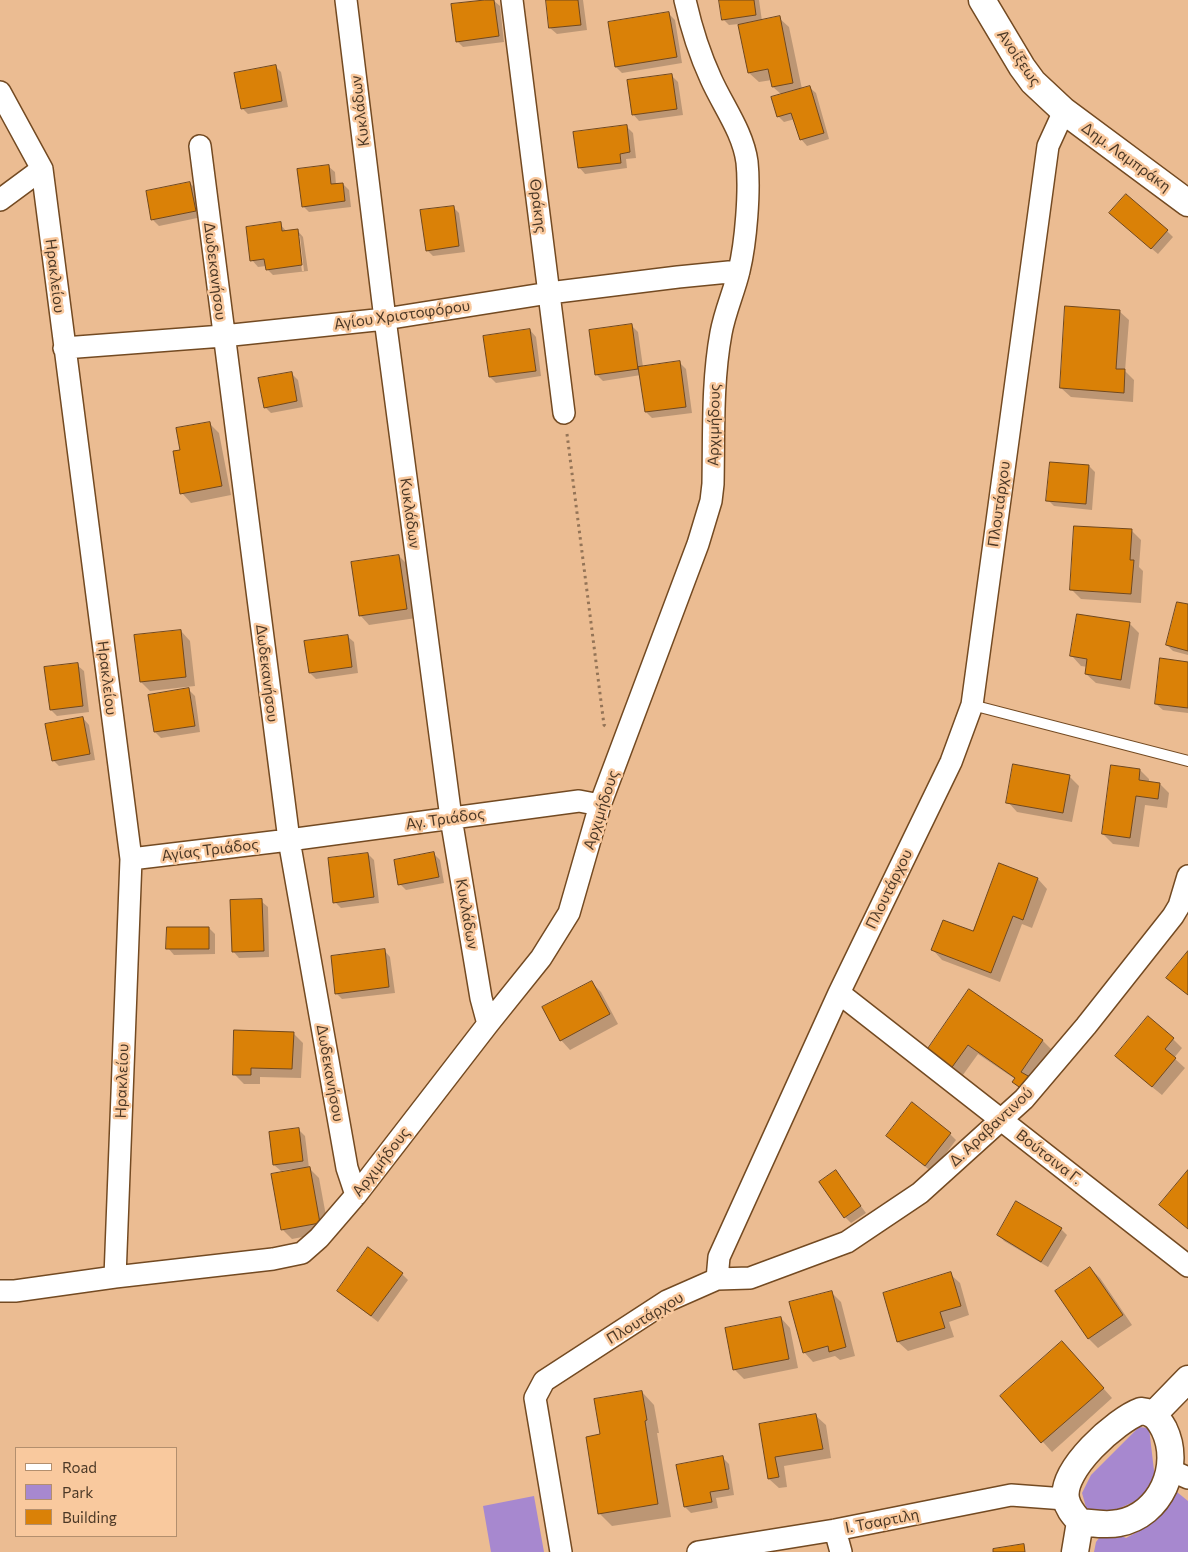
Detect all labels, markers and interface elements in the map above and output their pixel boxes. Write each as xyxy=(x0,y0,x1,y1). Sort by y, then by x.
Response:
street label: Ανοίξεως xyxy=(993,27,1045,89)
street label: Κυκλάδων xyxy=(347,75,373,147)
street label: Δημ. Λαμπράκη xyxy=(1078,119,1174,195)
street label: Θράκης xyxy=(526,178,550,234)
street label: Δωδεκανήσου xyxy=(200,221,230,321)
street label: Ηρακλείου xyxy=(42,238,68,314)
street label: Αγίου Χριστοφόρου xyxy=(333,297,471,333)
street label: Αρχιμήδους xyxy=(704,384,724,466)
street label: Πλουτάρχου xyxy=(984,460,1014,548)
street label: Κυκλάδων xyxy=(396,476,424,550)
street label: Δωδεκανήσου xyxy=(252,623,282,723)
street label: Ηρακλείου xyxy=(94,640,120,716)
street label: Αρχιμήδους xyxy=(580,768,622,852)
street label: Αγ. Τριάδος xyxy=(404,805,486,833)
street label: Αγίας Τριάδος xyxy=(160,835,260,865)
street label: Πλουτάρχου xyxy=(862,846,916,932)
street label: Κυκλάδων xyxy=(452,877,482,951)
street label: Δωδεκανήσου xyxy=(313,1023,347,1123)
street label: Ηρακλείου xyxy=(112,1043,132,1119)
street label: Δ. Αραβαντινού xyxy=(946,1084,1036,1170)
street label: Αρχιμήδους xyxy=(349,1124,413,1200)
street label: Βούτσινα Γ. xyxy=(1013,1126,1085,1188)
street label: Πλουτάρχου xyxy=(603,1288,687,1348)
legend xyxy=(15,1447,178,1537)
text: Road xyxy=(62,1458,97,1476)
text: Park xyxy=(62,1483,93,1501)
street label: Ι. Τσαρτιλη xyxy=(844,1505,920,1537)
text: Building xyxy=(62,1508,117,1526)

